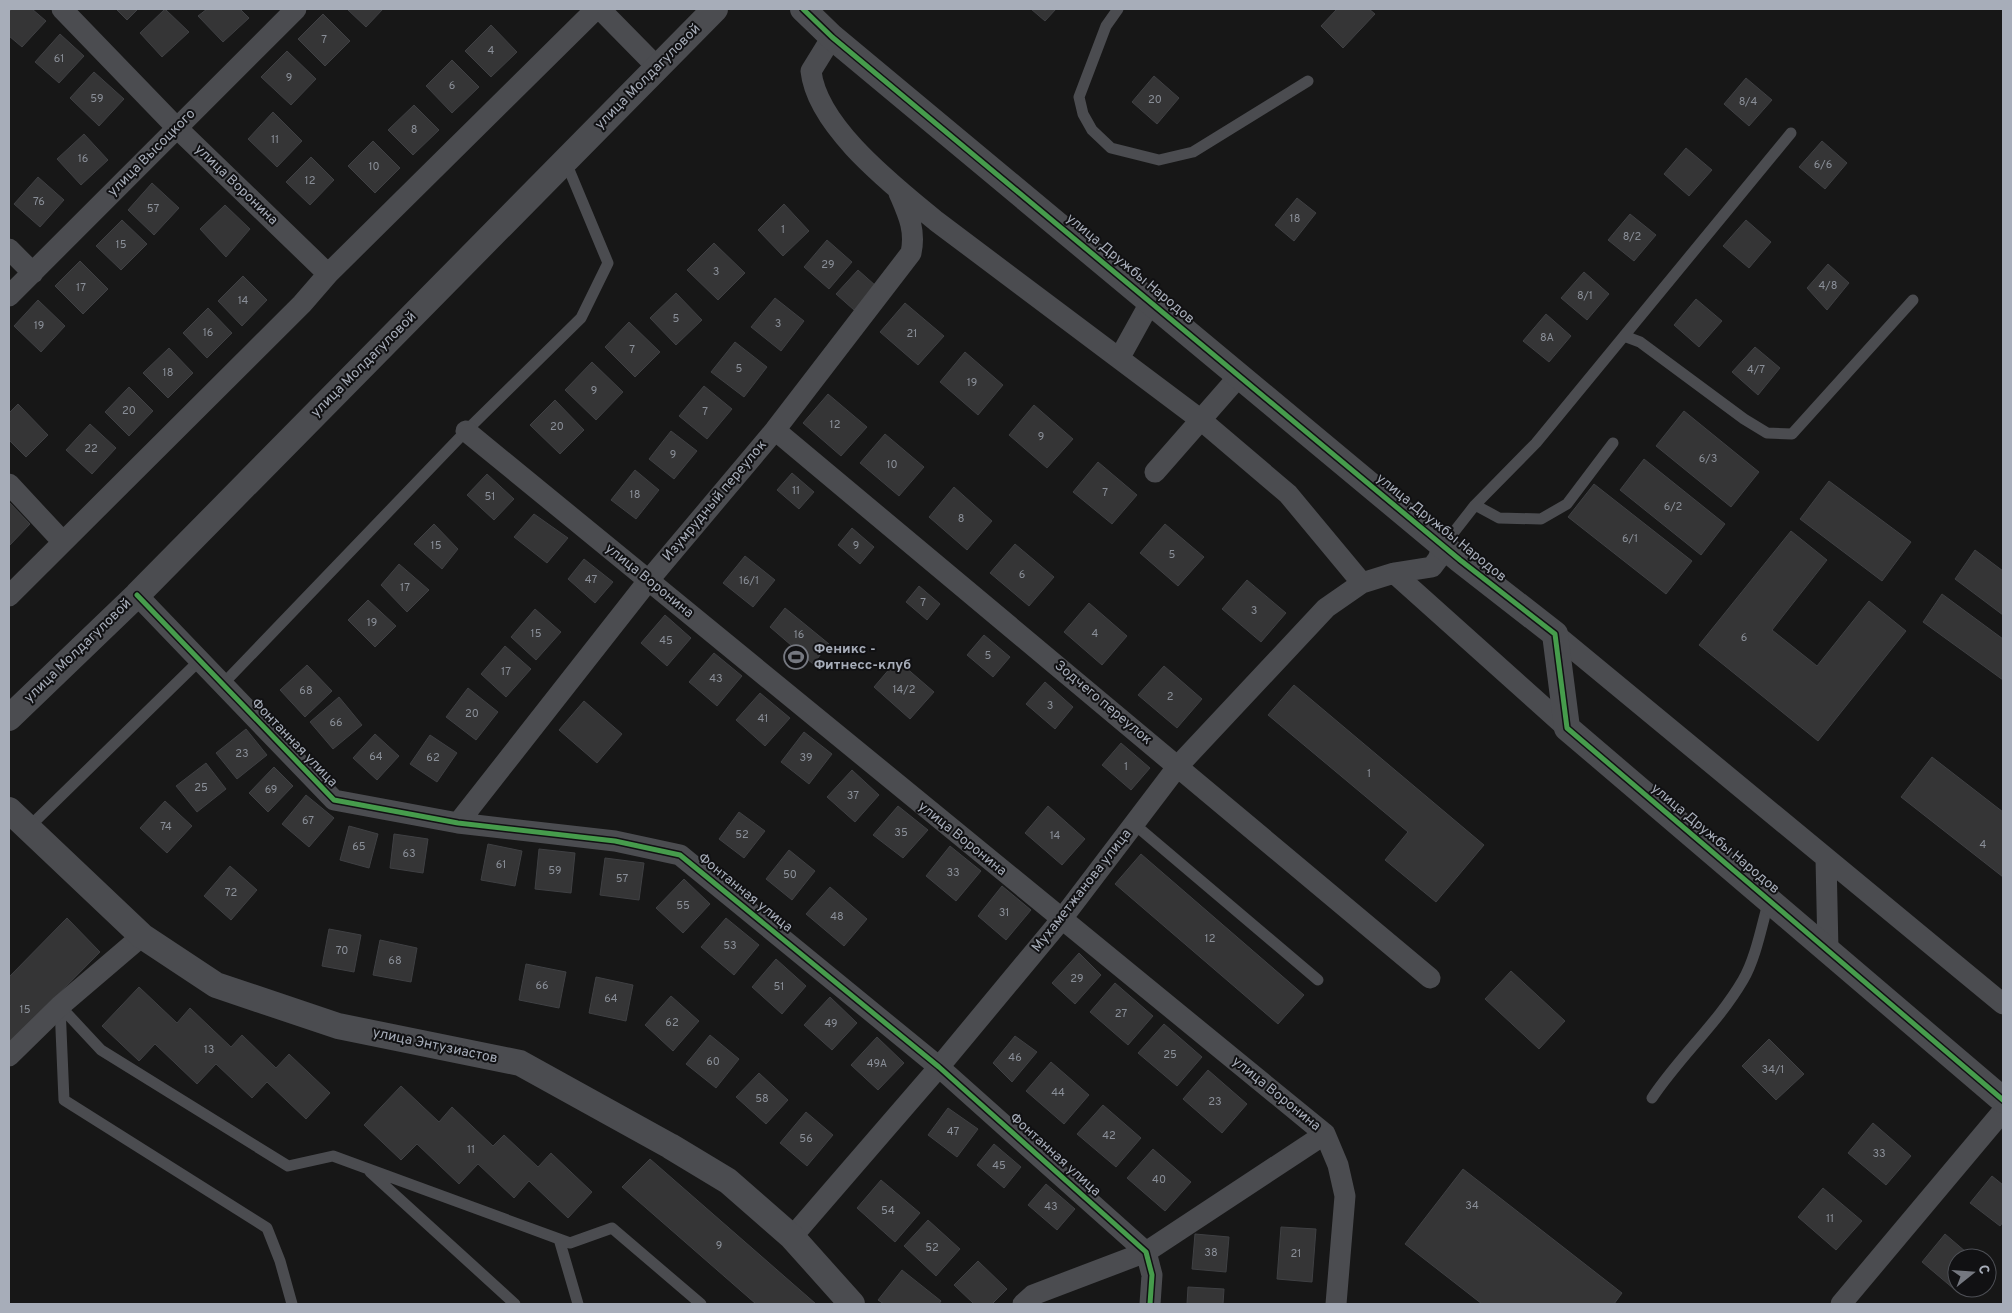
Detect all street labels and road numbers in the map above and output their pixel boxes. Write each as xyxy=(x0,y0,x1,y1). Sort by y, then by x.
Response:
street label: улица Молдагуловой xyxy=(592,21,704,133)
street label: улица Высоцкого xyxy=(105,105,200,200)
street label: улица Воронина xyxy=(191,141,281,229)
street label: улица Дружбы Народов xyxy=(1062,210,1198,328)
street label: улица Молдагуловой xyxy=(308,309,420,421)
street label: Изумрудный переулок xyxy=(659,437,771,565)
street label: улица Дружбы Народов xyxy=(1372,470,1510,586)
street label: улица Воронина xyxy=(601,540,697,622)
street label: улица Молдагуловой xyxy=(21,595,135,707)
street label: Зодчего переулок xyxy=(1051,657,1155,749)
street label: Фонтанная улица xyxy=(247,695,341,791)
street label: улица Дружбы Народов xyxy=(1647,780,1783,898)
street label: улица Воронина xyxy=(914,798,1010,880)
street label: Мухаметжанова улица xyxy=(1029,826,1135,956)
street label: Фонтанная улица xyxy=(694,850,796,936)
street label: улица Энтузиастов xyxy=(371,1024,499,1068)
street label: улица Воронина xyxy=(1228,1053,1324,1135)
street label: Фонтанная улица xyxy=(1006,1110,1104,1200)

